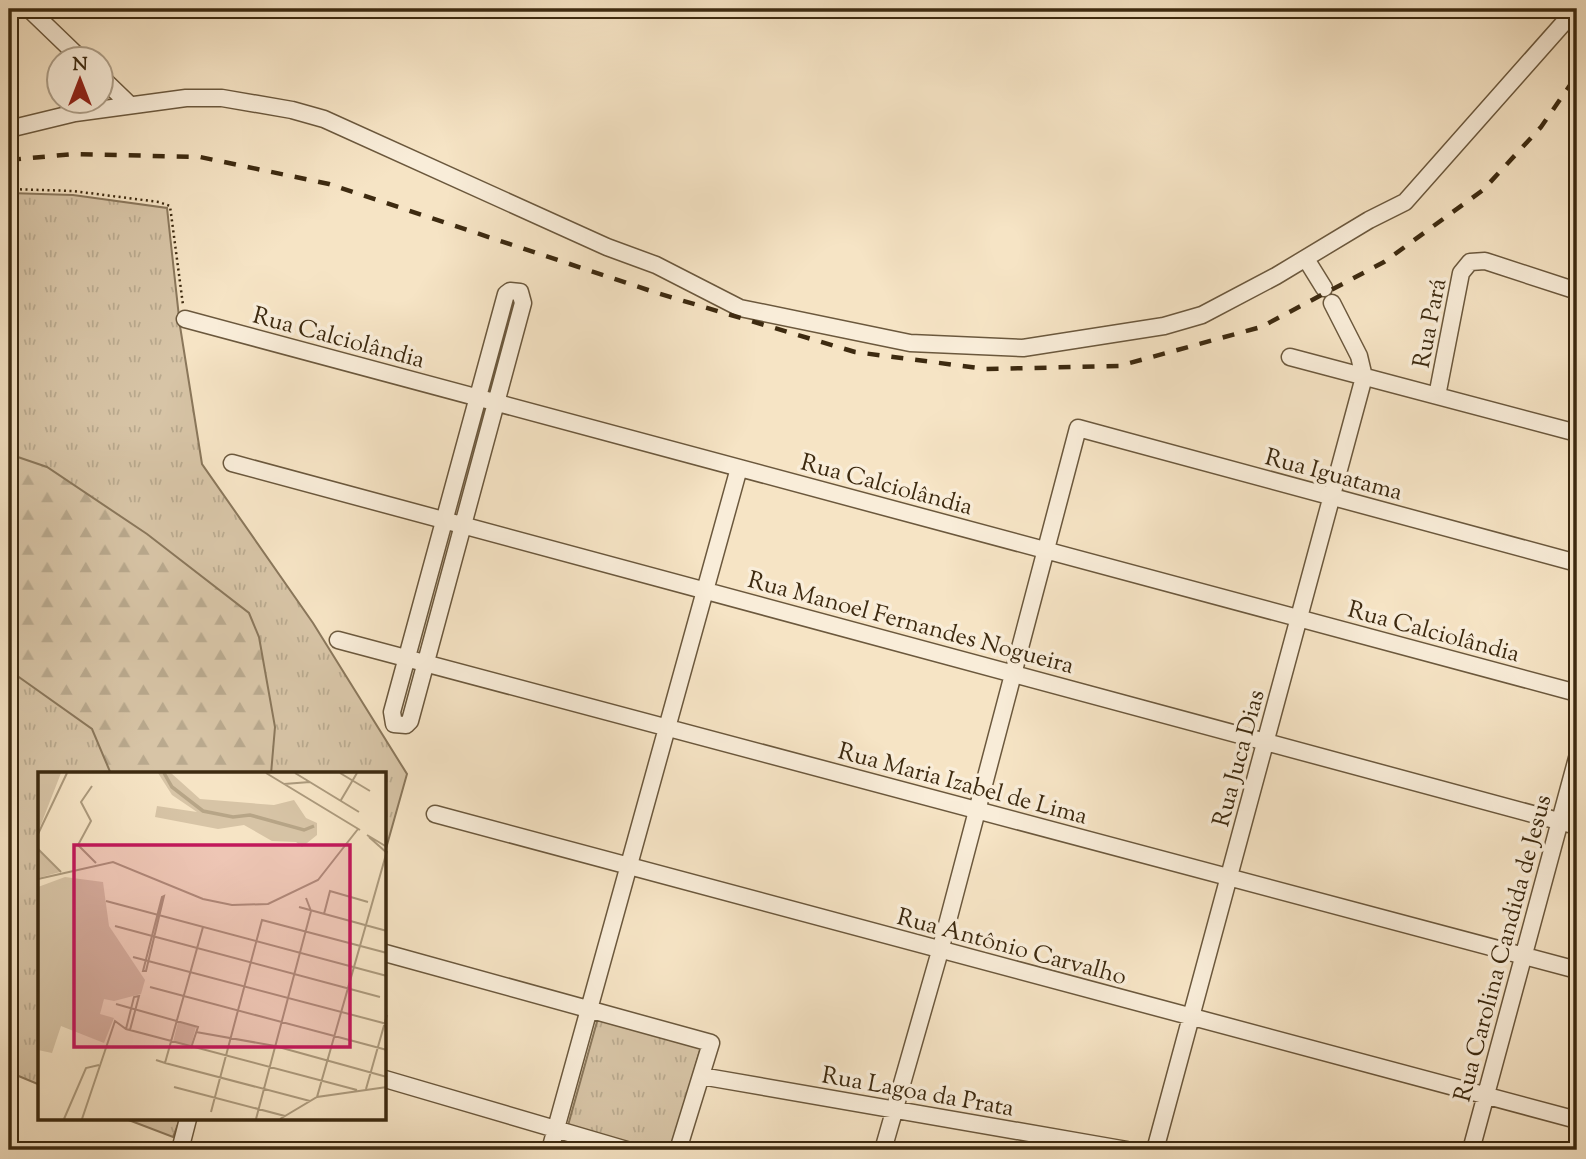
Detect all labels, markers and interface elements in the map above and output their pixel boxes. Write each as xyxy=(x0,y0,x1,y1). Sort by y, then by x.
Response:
north arrow xyxy=(46,46,116,116)
text: N xyxy=(72,52,88,79)
street label: Rua Pará xyxy=(1406,276,1456,371)
street label: Rua Calciolândia xyxy=(249,300,428,378)
street label: Rua Iguatama xyxy=(1261,441,1406,511)
street label: Rua Calciolândia xyxy=(797,447,976,525)
street label: Rua Manoel Fernandes Nogueira xyxy=(744,564,1077,684)
street label: Rua Calciolândia xyxy=(1344,594,1523,672)
street label: Rua Juca Dias xyxy=(1205,686,1275,831)
street label: Rua Maria Izabel de Lima xyxy=(834,735,1091,835)
inset map xyxy=(38,772,387,1120)
street label: Rua Carolina Candida de Jesus xyxy=(1447,791,1561,1106)
street label: Rua Antônio Carvalho xyxy=(893,901,1130,995)
street label: Rua Lagoa da Prata xyxy=(819,1059,1016,1127)

